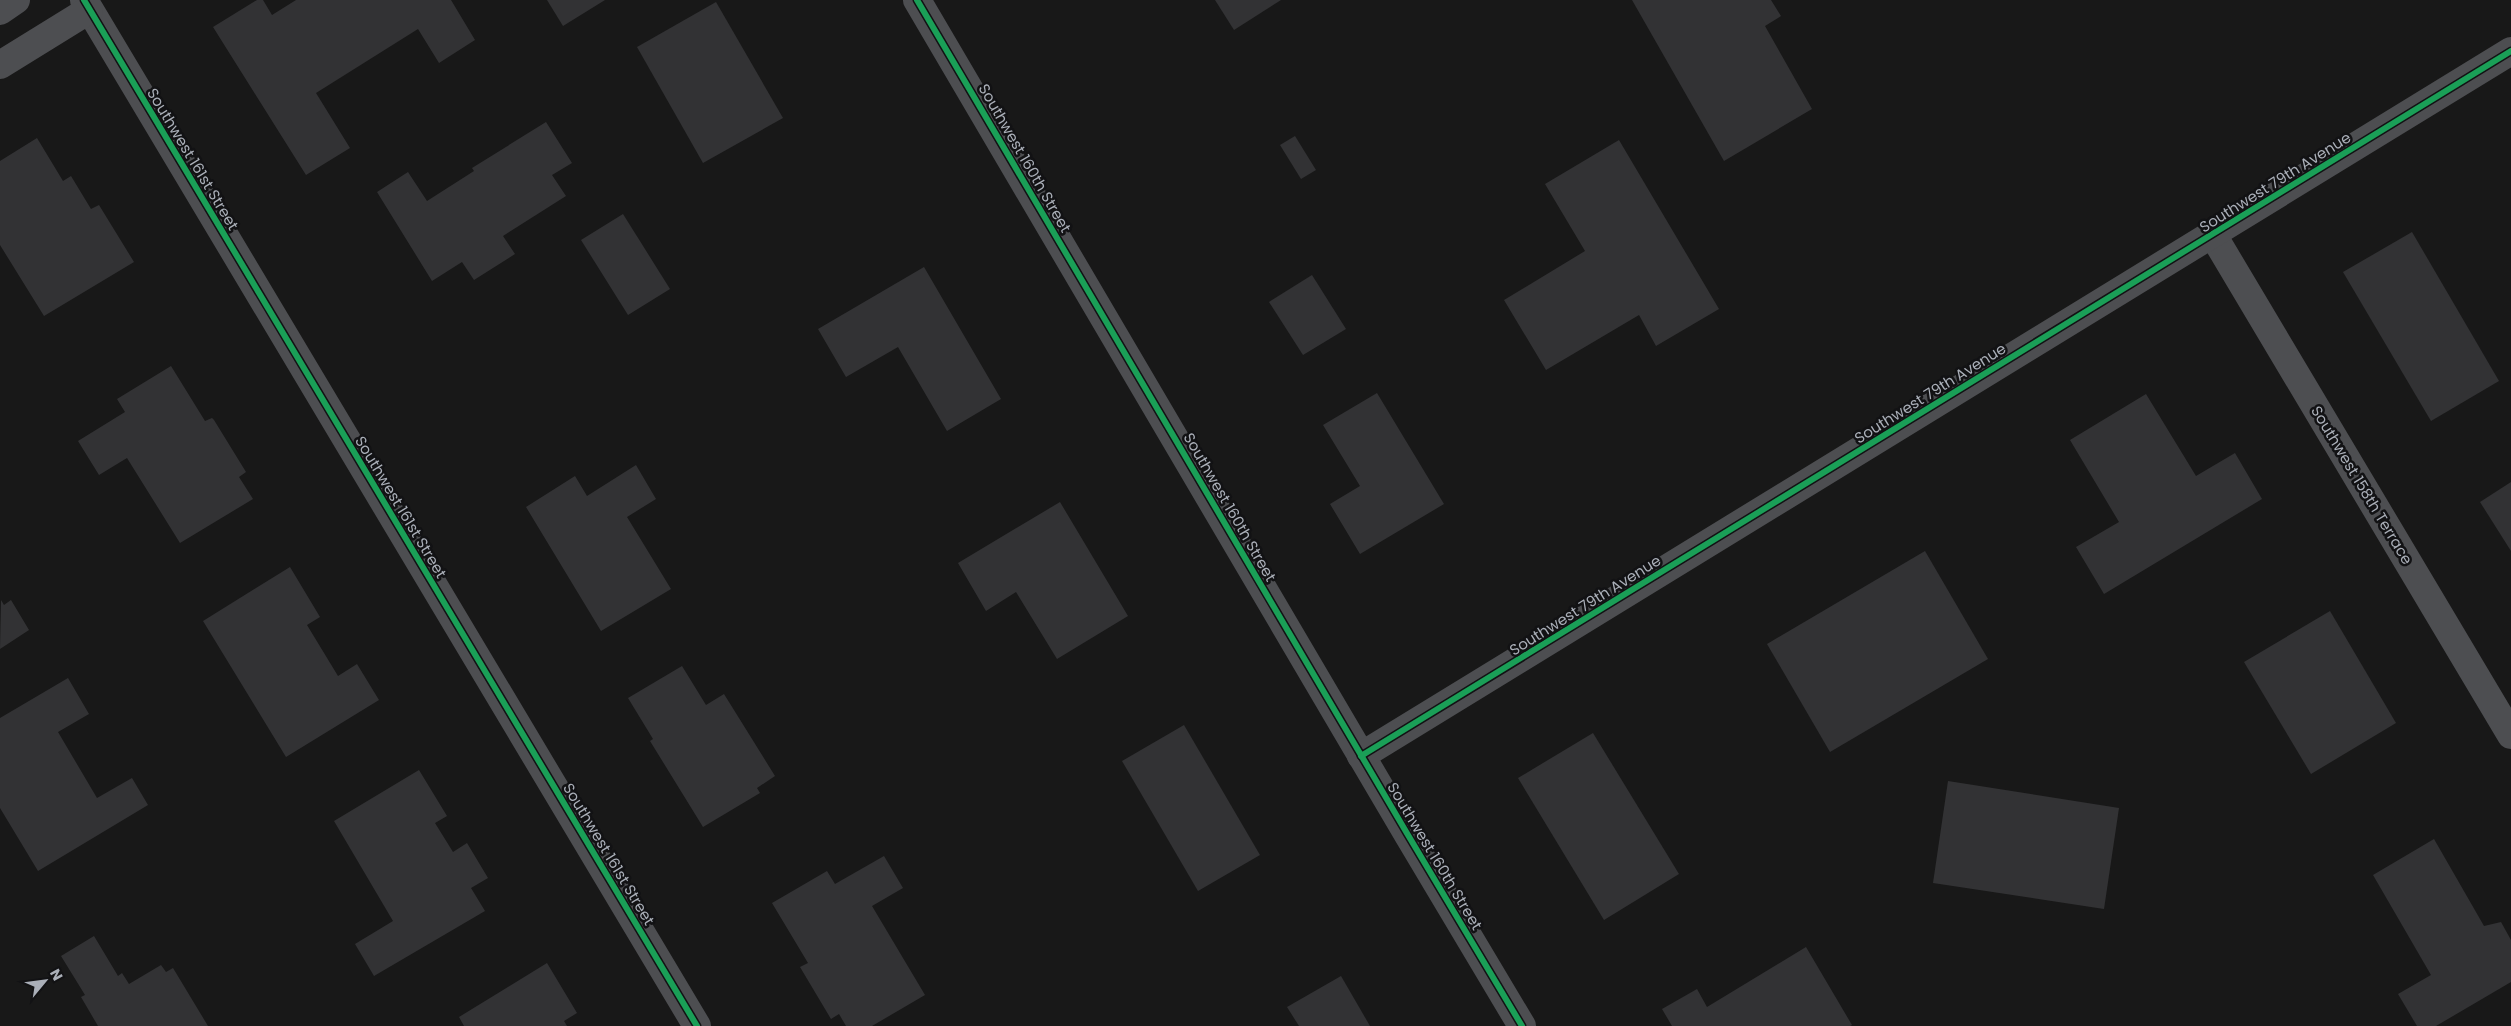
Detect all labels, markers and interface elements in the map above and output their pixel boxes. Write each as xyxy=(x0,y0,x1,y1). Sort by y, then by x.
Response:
street label: Southwest 160th Street xyxy=(974,80,1076,236)
street label: Southwest 161st Street xyxy=(142,84,244,234)
street label: Southwest 79th Avenue xyxy=(2195,127,2355,237)
street label: Southwest 79th Avenue xyxy=(1850,338,2010,448)
street label: Southwest 158th Terrace xyxy=(2306,402,2418,568)
street label: Southwest 160th Street xyxy=(1179,429,1281,585)
street label: Southwest 161st Street xyxy=(350,432,452,582)
street label: Southwest 79th Avenue xyxy=(1505,550,1665,660)
street label: Southwest 160th Street xyxy=(1383,778,1487,934)
street label: Southwest 161st Street xyxy=(558,779,660,929)
north arrow xyxy=(20,956,70,1006)
text: N xyxy=(45,965,68,984)

